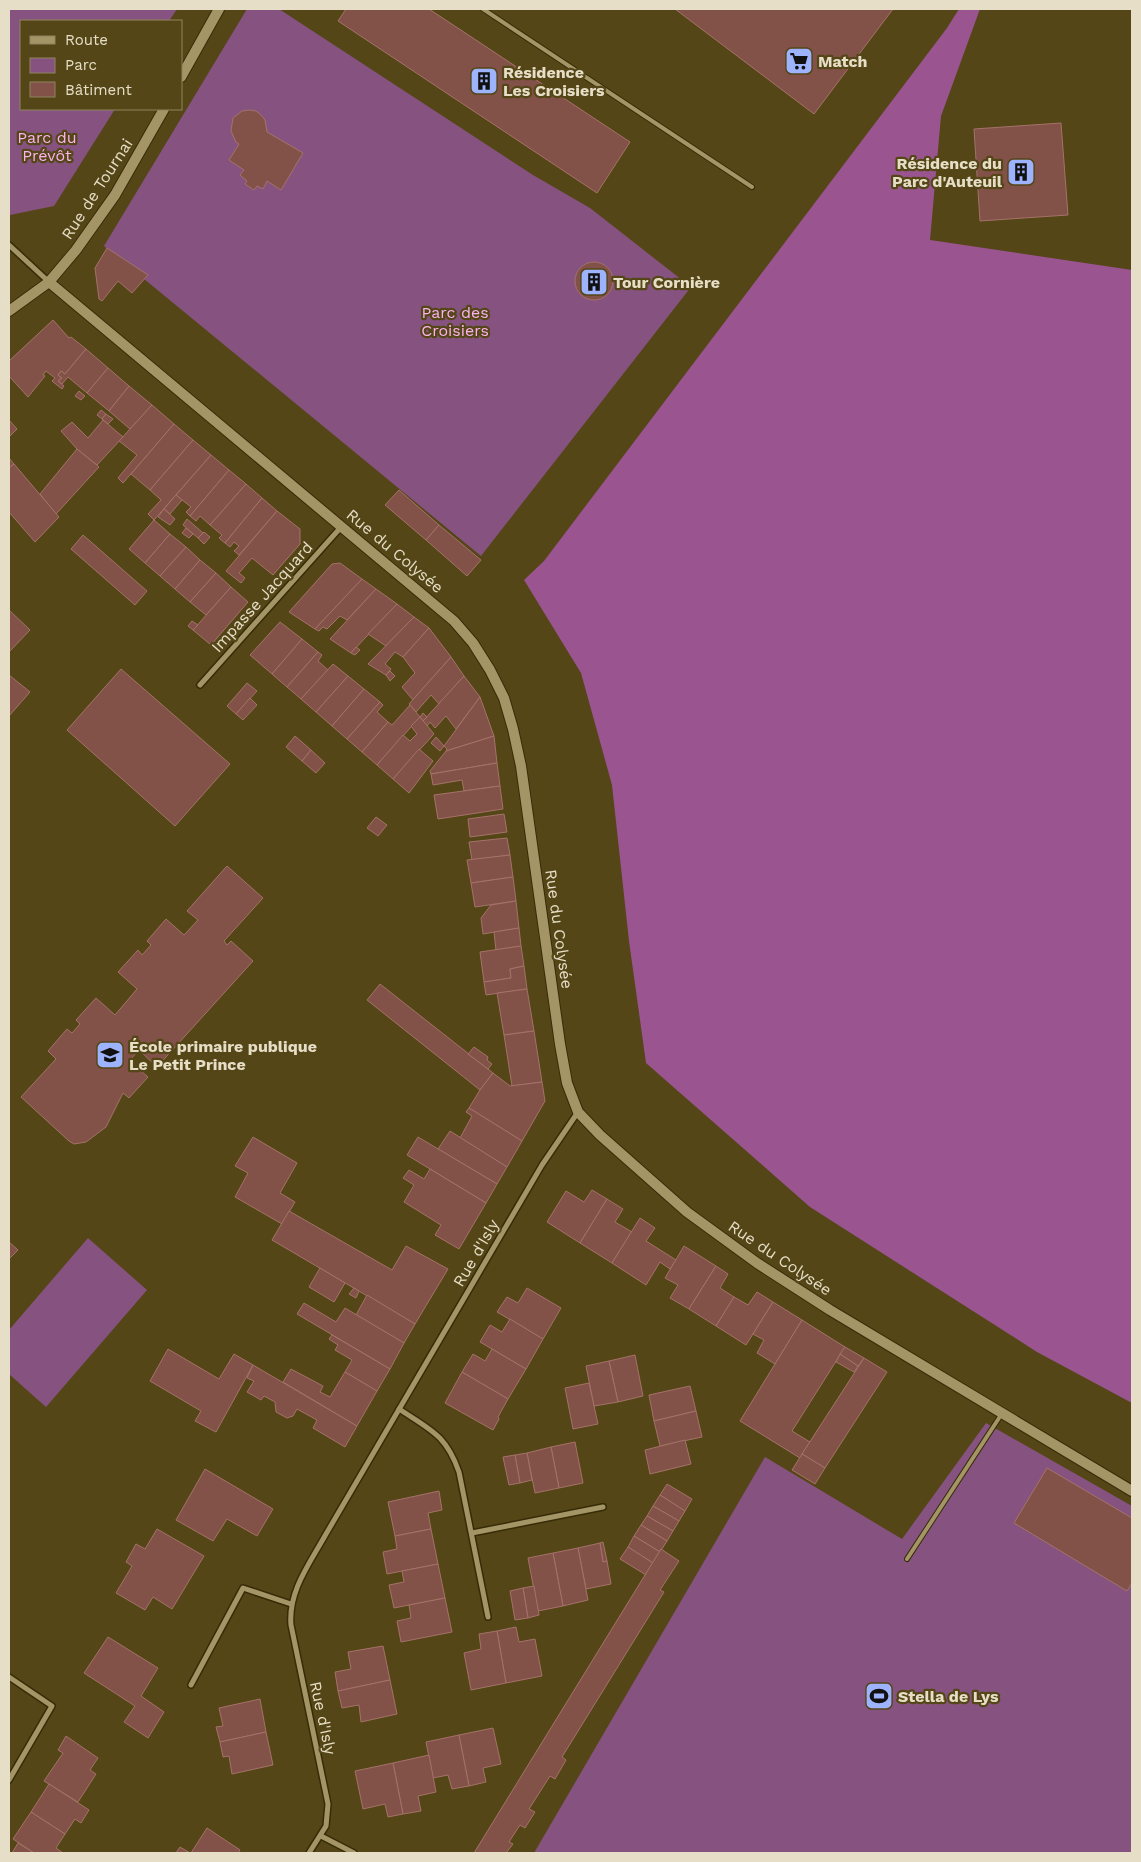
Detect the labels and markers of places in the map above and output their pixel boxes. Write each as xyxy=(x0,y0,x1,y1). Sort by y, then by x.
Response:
supermarket icon: Match xyxy=(784,46,814,76)
place label: Match xyxy=(818,52,867,71)
place label: Résidence Les Croisiers xyxy=(503,63,605,100)
building icon: Résidence Les Croisiers xyxy=(469,66,499,96)
place label: Résidence du Parc d'Auteuil xyxy=(892,154,1003,191)
building icon: Résidence du Parc d'Auteuil xyxy=(1006,157,1036,187)
building icon: Tour Cornière xyxy=(579,267,609,297)
place label: Tour Cornière xyxy=(613,273,720,292)
place label: École primaire publique Le Petit Prince xyxy=(129,1037,317,1074)
school or university icon: École primaire publique Le Petit Prince xyxy=(95,1040,125,1070)
sports icon: Stella de Lys xyxy=(864,1681,894,1711)
place label: Stella de Lys xyxy=(898,1687,999,1706)

